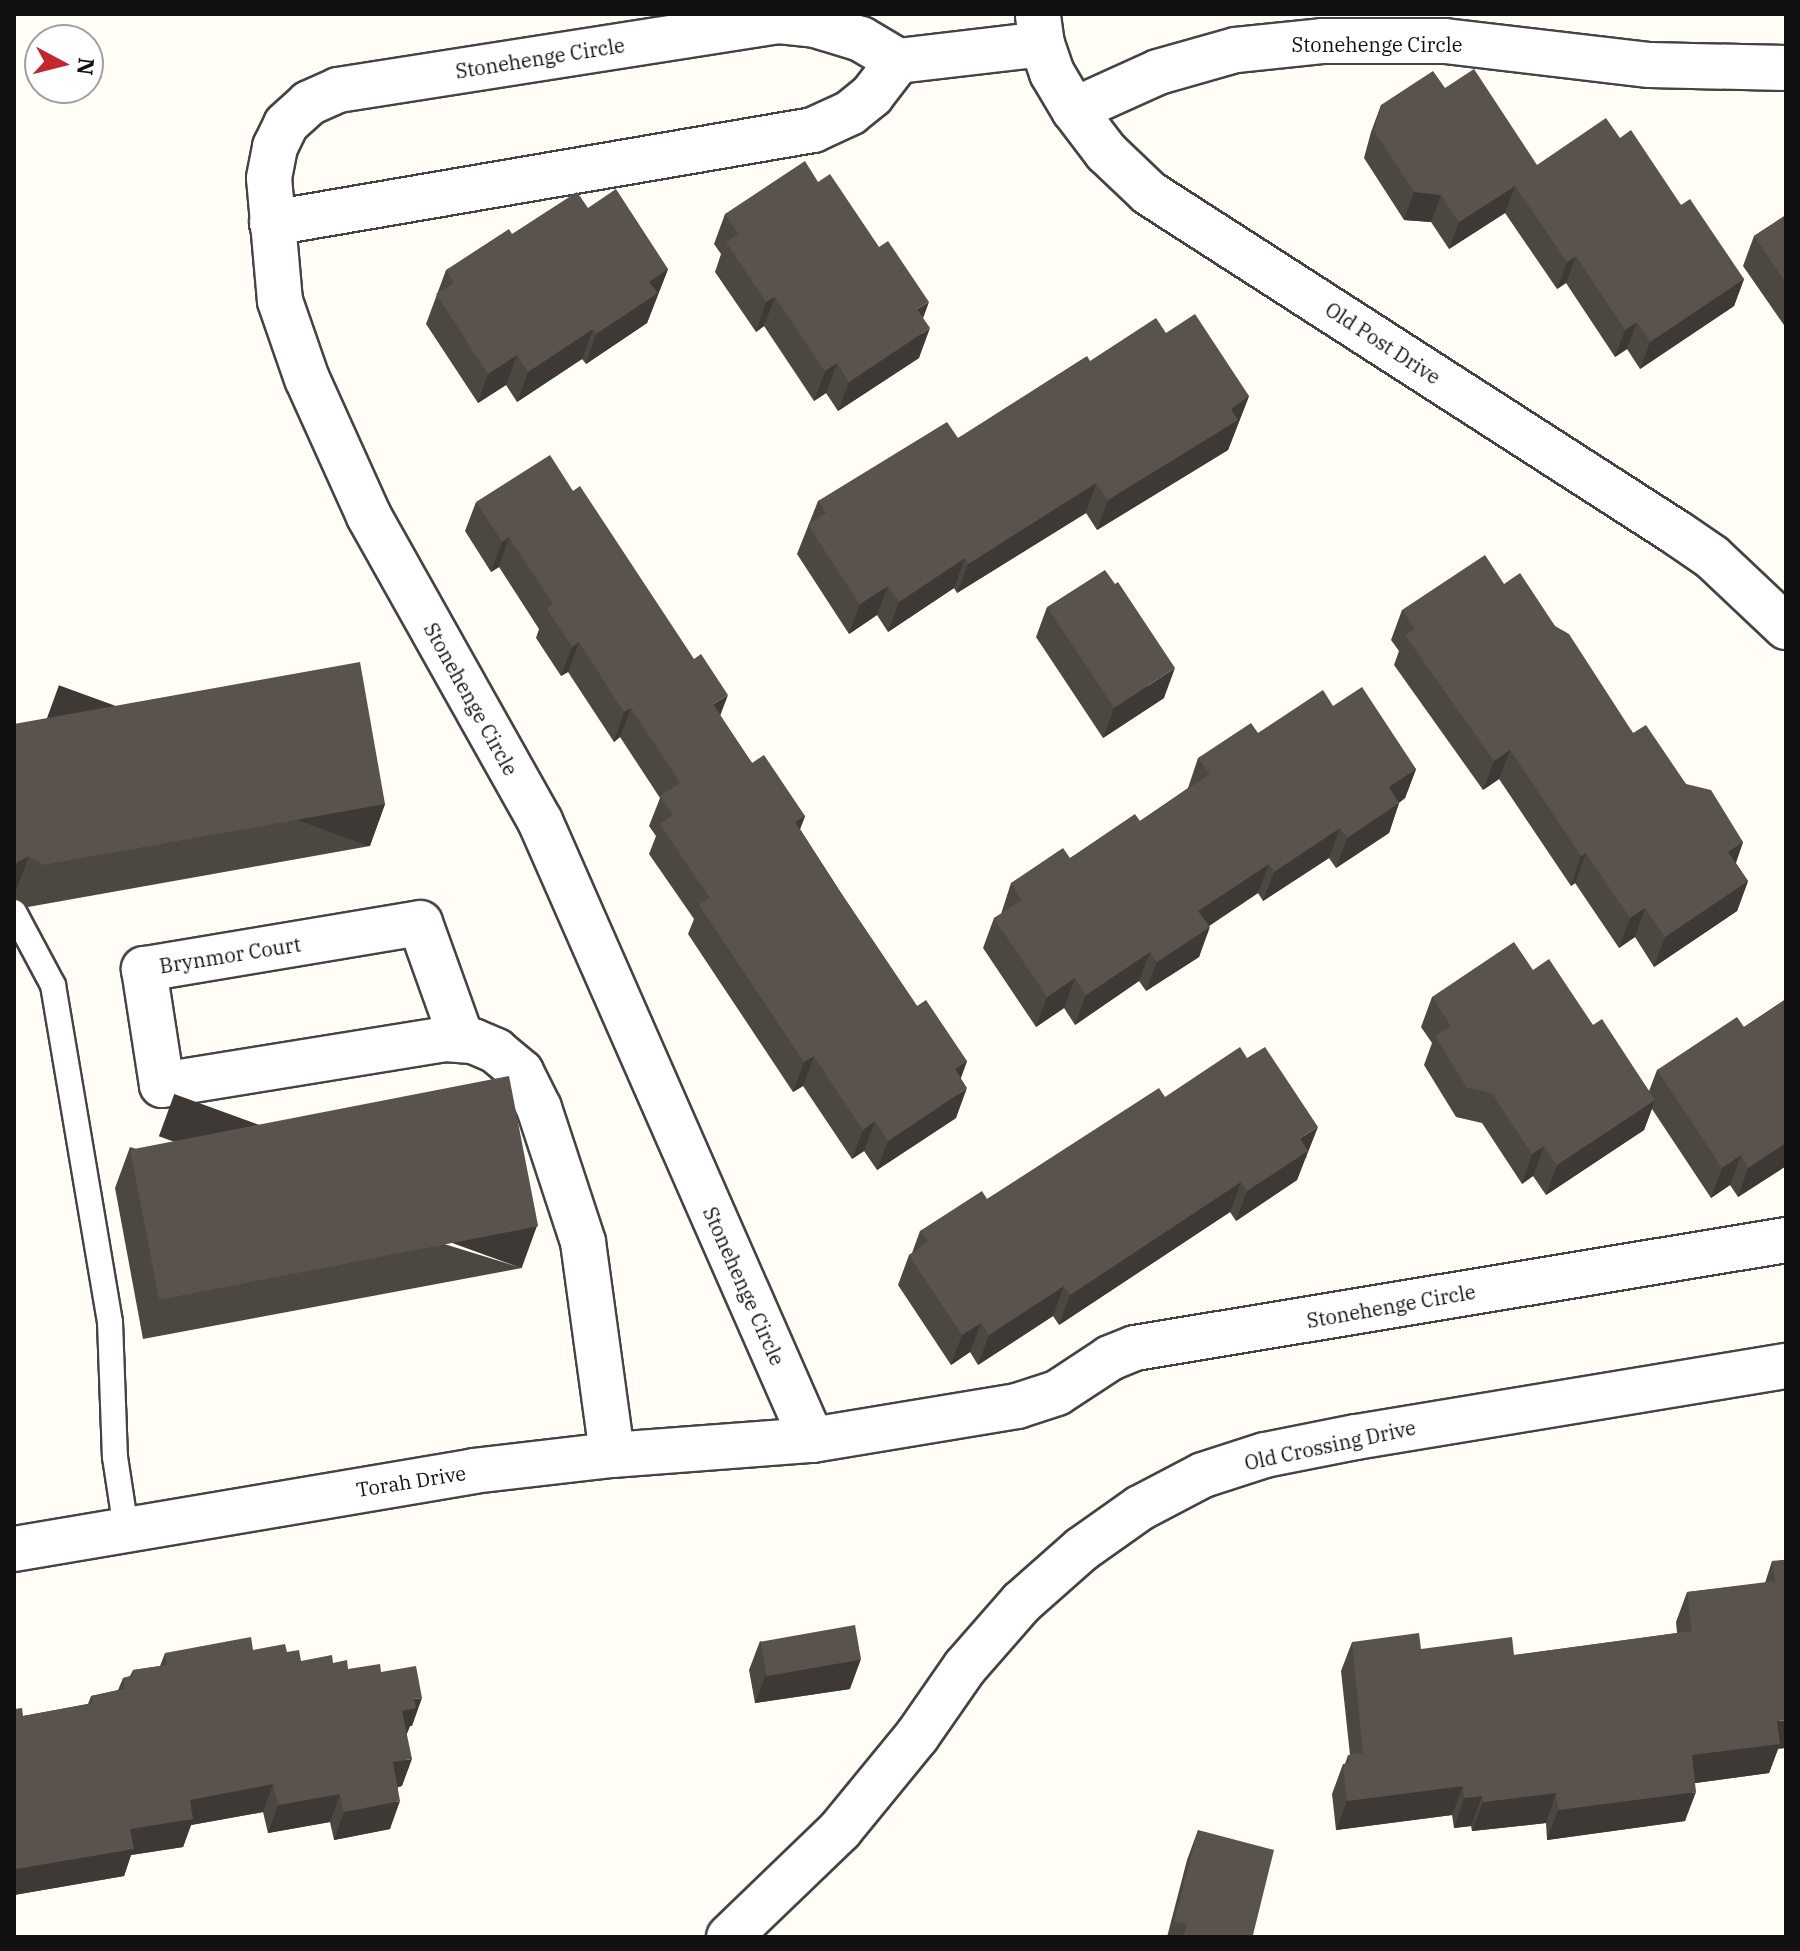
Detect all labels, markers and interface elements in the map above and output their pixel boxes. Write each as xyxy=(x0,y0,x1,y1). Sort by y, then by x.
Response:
north arrow xyxy=(24,24,104,104)
street label: Stonehenge Circle xyxy=(1292,32,1462,56)
street label: Stonehenge Circle xyxy=(454,33,626,83)
text: N xyxy=(71,56,102,77)
street label: Old Post Drive xyxy=(1321,297,1445,389)
street label: Stonehenge Circle xyxy=(419,618,523,780)
street label: Brynmor Court xyxy=(158,932,302,978)
street label: Stonehenge Circle xyxy=(698,1203,790,1369)
street label: Stonehenge Circle xyxy=(1305,1279,1477,1333)
street label: Old Crossing Drive xyxy=(1242,1415,1418,1475)
street label: Torah Drive xyxy=(354,1460,468,1502)

